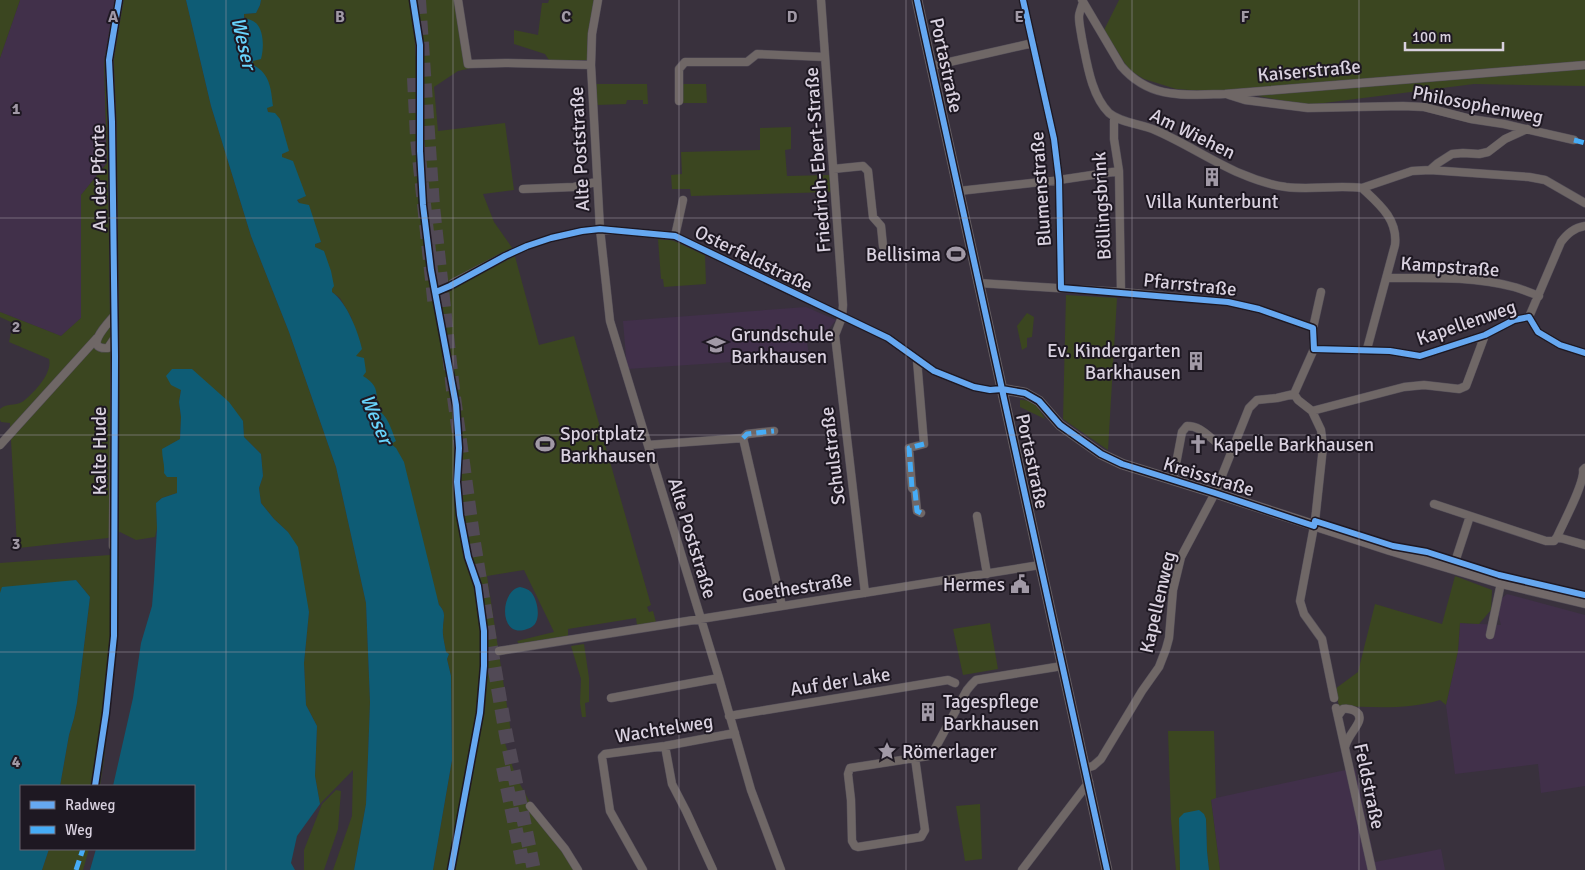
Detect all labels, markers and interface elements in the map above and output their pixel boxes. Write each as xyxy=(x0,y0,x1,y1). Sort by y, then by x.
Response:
text: A xyxy=(108,7,119,27)
text: B xyxy=(335,7,345,27)
text: C xyxy=(561,7,571,27)
text: D xyxy=(787,7,798,27)
text: E xyxy=(1014,7,1024,27)
text: F xyxy=(1241,7,1250,27)
water label: Weser xyxy=(225,15,262,74)
street label: Portastraße xyxy=(924,15,968,115)
scale bar xyxy=(1405,20,1502,52)
text: 100 m xyxy=(1412,28,1452,46)
street label: Kaiserstraße xyxy=(1256,55,1362,87)
street label: Friedrich-Ebert-Straße xyxy=(800,66,836,254)
street label: Philosophenweg xyxy=(1410,81,1545,129)
street label: Alte Poststraße xyxy=(565,86,595,212)
text: 1 xyxy=(12,99,21,119)
street label: Am Wiehen xyxy=(1146,103,1239,165)
street label: An der Pforte xyxy=(86,124,112,232)
street label: Blumenstraße xyxy=(1025,131,1057,247)
street label: Böllingsbrink xyxy=(1087,151,1117,261)
building icon: Villa Kunterbunt xyxy=(1201,166,1223,188)
place label: Villa Kunterbunt xyxy=(1145,190,1279,214)
street label: Osterfeldstraße xyxy=(691,220,817,298)
place label: Bellisima xyxy=(866,243,941,267)
sports icon: Bellisima xyxy=(945,243,967,265)
street label: Kampstraße xyxy=(1400,252,1500,282)
street label: Pfarrstraße xyxy=(1142,268,1238,302)
street label: Kapellenweg xyxy=(1413,295,1519,351)
text: 2 xyxy=(12,317,20,337)
place label: Grundschule Barkhausen xyxy=(731,323,834,369)
school or university icon: Grundschule Barkhausen xyxy=(705,334,727,356)
place label: Ev. Kindergarten Barkhausen xyxy=(1047,339,1181,385)
building icon: Ev. Kindergarten Barkhausen xyxy=(1185,350,1207,372)
water label: Weser xyxy=(355,390,399,451)
street label: Schulstraße xyxy=(815,405,851,506)
street label: Kalte Hude xyxy=(88,406,112,496)
street label: Portastraße xyxy=(1010,411,1054,511)
place label: Sportplatz Barkhausen xyxy=(560,422,656,468)
sports icon: Sportplatz Barkhausen xyxy=(534,433,556,455)
church icon: Kapelle Barkhausen xyxy=(1187,433,1209,455)
place label: Kapelle Barkhausen xyxy=(1213,433,1374,457)
street label: Kreisstraße xyxy=(1160,452,1257,502)
street label: Alte Poststraße xyxy=(662,475,722,601)
text: 3 xyxy=(12,534,20,554)
street label: Kapellenweg xyxy=(1135,549,1181,656)
street label: Goethestraße xyxy=(740,567,854,609)
place label: Hermes xyxy=(943,573,1005,597)
public building icon: Hermes xyxy=(1009,573,1031,595)
street label: Auf der Lake xyxy=(788,662,892,702)
place label: Tagespflege Barkhausen xyxy=(943,690,1039,736)
building icon: Tagespflege Barkhausen xyxy=(917,701,939,723)
street label: Wachtelweg xyxy=(614,709,715,749)
place icon: Römerlager xyxy=(876,740,898,762)
place label: Römerlager xyxy=(902,740,996,764)
street label: Feldstraße xyxy=(1348,741,1390,831)
text: 4 xyxy=(12,752,21,772)
legend xyxy=(20,785,195,850)
text: Radweg xyxy=(65,796,116,814)
text: Weg xyxy=(65,821,93,839)

